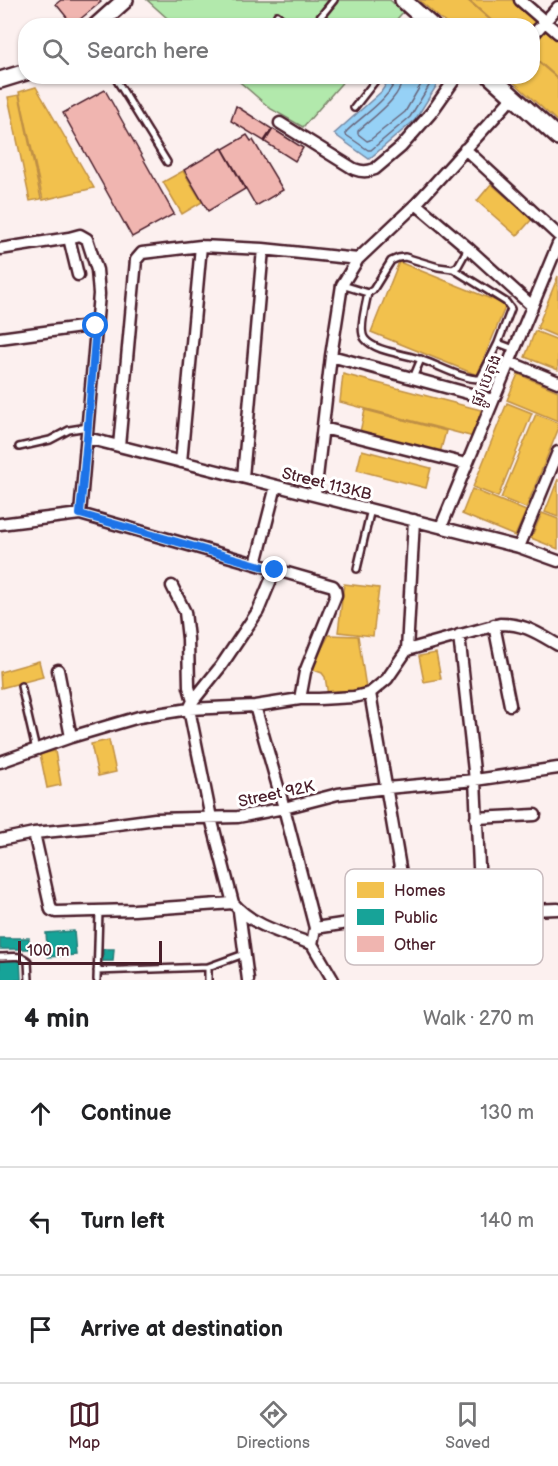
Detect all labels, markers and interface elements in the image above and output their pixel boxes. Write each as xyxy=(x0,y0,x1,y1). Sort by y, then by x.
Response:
search box xyxy=(18,18,540,84)
icon: search xyxy=(39,35,72,68)
text: Search here xyxy=(87,38,209,65)
route start xyxy=(82,312,108,338)
street label: ផ្លូវ បេតុង xyxy=(467,352,509,411)
street label: Street 113KB xyxy=(280,464,373,505)
route end xyxy=(261,556,287,582)
street label: Street 92K xyxy=(237,777,317,812)
legend xyxy=(345,869,543,965)
text: Homes xyxy=(394,882,446,901)
text: Public xyxy=(394,909,438,928)
text: Other xyxy=(394,936,435,955)
scale bar xyxy=(18,938,162,966)
text: 100 m xyxy=(27,942,70,961)
text: 4 min xyxy=(24,1004,89,1035)
text: Walk · 270 m xyxy=(423,1007,534,1031)
icon: ahead xyxy=(24,1097,57,1130)
text: Continue xyxy=(81,1100,171,1127)
text: 130 m xyxy=(480,1101,534,1125)
icon: left xyxy=(24,1205,57,1238)
text: Turn left xyxy=(81,1208,165,1235)
text: 140 m xyxy=(480,1209,534,1233)
icon: arrive xyxy=(24,1313,57,1346)
text: Arrive at destination xyxy=(81,1316,283,1343)
tab: Map xyxy=(68,1398,101,1453)
tab: Directions xyxy=(236,1398,310,1453)
tab: Saved xyxy=(445,1398,490,1453)

